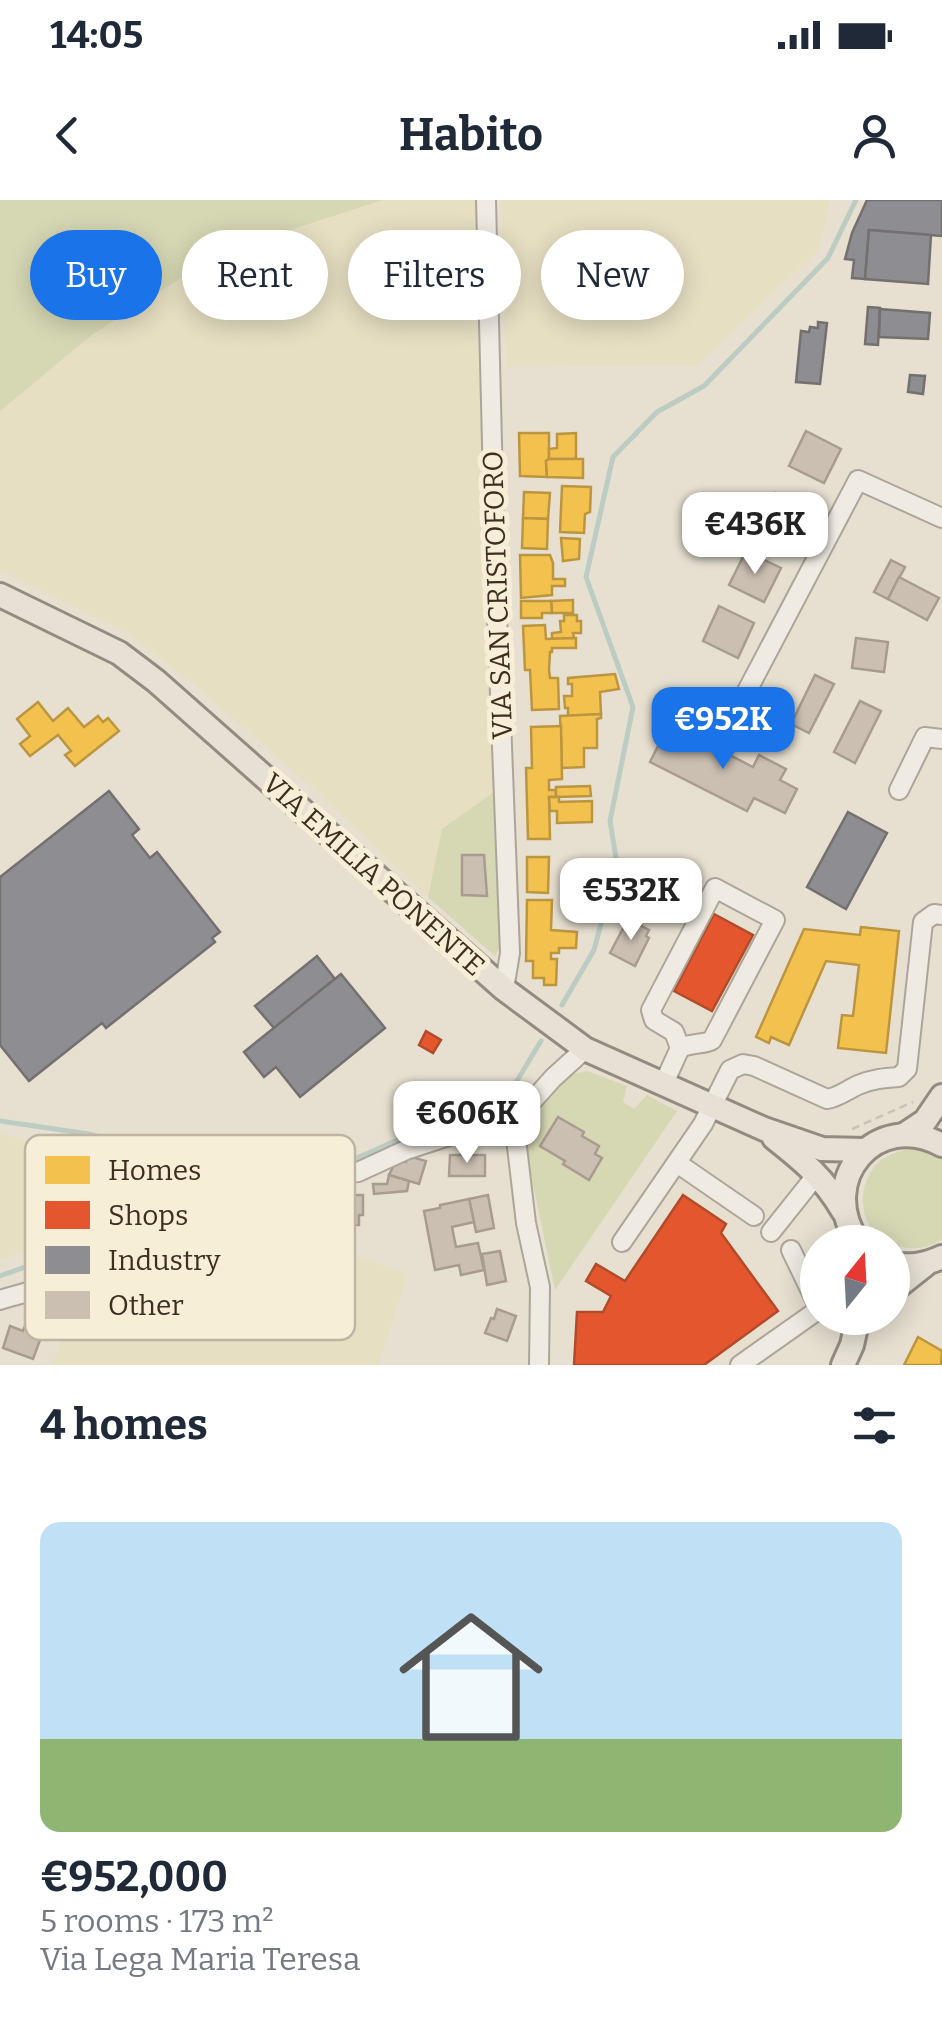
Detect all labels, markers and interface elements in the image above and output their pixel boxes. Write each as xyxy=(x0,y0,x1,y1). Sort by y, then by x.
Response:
text: 14:05 xyxy=(50,12,143,58)
icon: back xyxy=(40,108,95,163)
text: Habito xyxy=(399,108,543,162)
icon: person xyxy=(847,108,902,163)
chip: Buy xyxy=(30,230,162,320)
chip: Rent xyxy=(182,230,328,320)
chip: Filters xyxy=(348,230,521,320)
chip: New xyxy=(541,230,684,320)
street label: VIA SAN CRISTOFORO xyxy=(476,450,519,740)
pin: €436K xyxy=(685,492,825,577)
text: €436K xyxy=(704,505,806,543)
pin: €952K xyxy=(653,687,793,772)
text: €952K xyxy=(674,700,772,738)
street label: VIA EMILIA PONENTE xyxy=(256,766,491,983)
pin: €532K xyxy=(561,858,701,943)
text: €532K xyxy=(582,871,680,909)
pin: €606K xyxy=(397,1081,537,1166)
text: €606K xyxy=(415,1094,519,1132)
legend xyxy=(25,1135,355,1340)
text: Homes xyxy=(108,1154,201,1187)
text: Shops xyxy=(108,1199,188,1232)
north arrow xyxy=(800,1225,910,1335)
map controls xyxy=(800,1225,910,1335)
text: Industry xyxy=(108,1244,221,1277)
text: Other xyxy=(108,1289,184,1322)
icon: filters xyxy=(847,1398,902,1453)
text: 4 homes xyxy=(40,1400,208,1450)
icon: home xyxy=(381,1587,561,1767)
text: €952,000 xyxy=(40,1852,228,1902)
text: 5 rooms · 173 m² xyxy=(40,1902,274,1940)
text: Via Lega Maria Teresa xyxy=(40,1940,360,1978)

